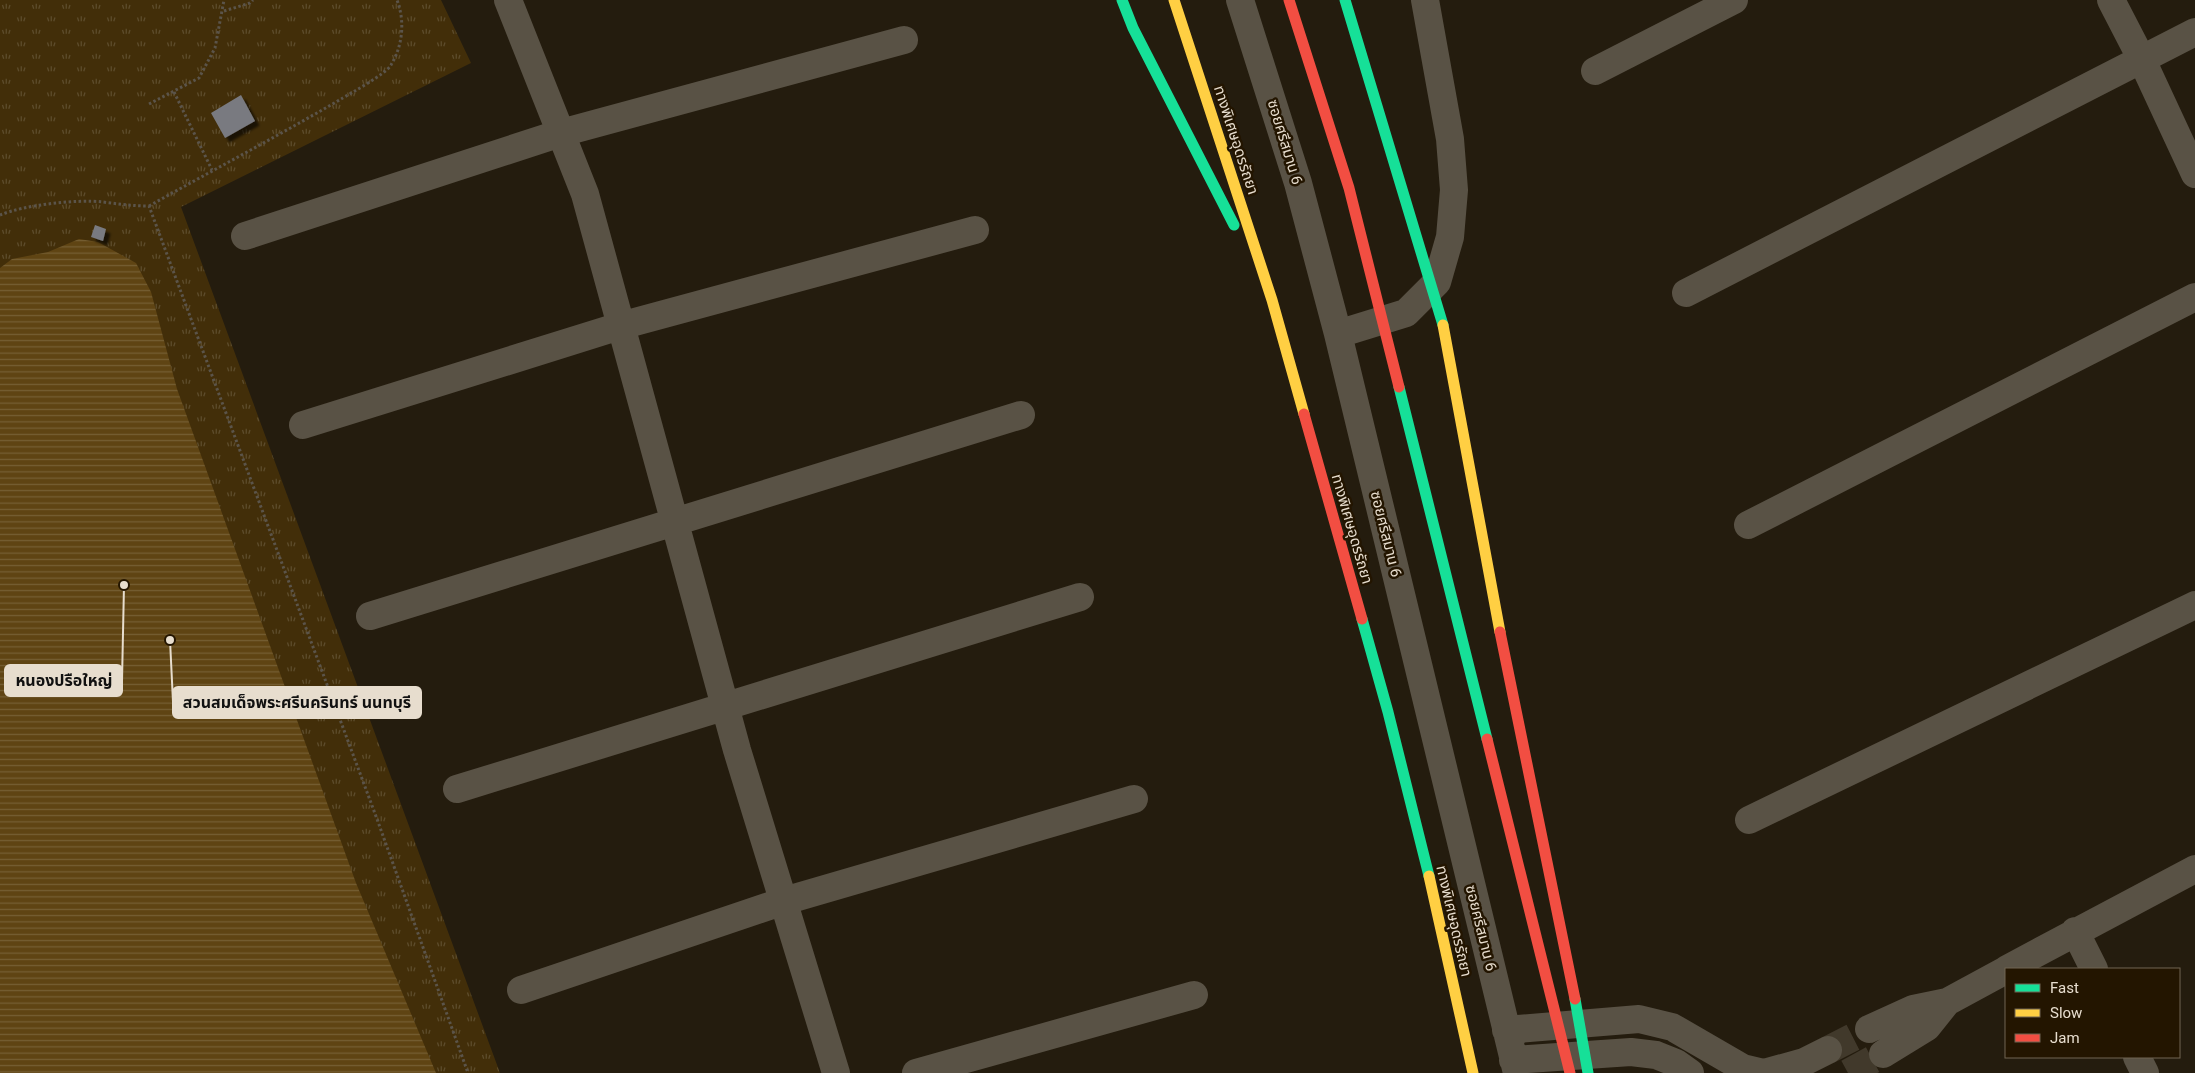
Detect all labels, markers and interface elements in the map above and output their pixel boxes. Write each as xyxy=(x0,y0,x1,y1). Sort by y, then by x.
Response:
street label: ทางพิเศษอุดรรัถยา xyxy=(1210,83,1262,197)
street label: ซอยศรีสมาน 6 xyxy=(1264,97,1306,187)
street label: ทางพิเศษอุดรรัถยา xyxy=(1328,472,1376,586)
street label: ซอยศรีสมาน 6 xyxy=(1367,489,1405,579)
callout: หนองปรือใหญ่ xyxy=(5,665,122,696)
text: หนองปรือใหญ่ xyxy=(15,671,113,690)
callout: สวนสมเด็จพระศรีนครินทร์ นนทบุรี xyxy=(173,687,421,718)
text: สวนสมเด็จพระศรีนครินทร์ นนทบุรี xyxy=(183,693,411,712)
street label: ทางพิเศษอุดรรัถยา xyxy=(1432,864,1476,978)
street label: ซอยศรีสมาน 6 xyxy=(1462,883,1500,973)
legend xyxy=(2005,968,2180,1058)
text: Fast xyxy=(2050,979,2079,997)
text: Slow xyxy=(2050,1004,2082,1022)
text: Jam xyxy=(2050,1029,2080,1047)

